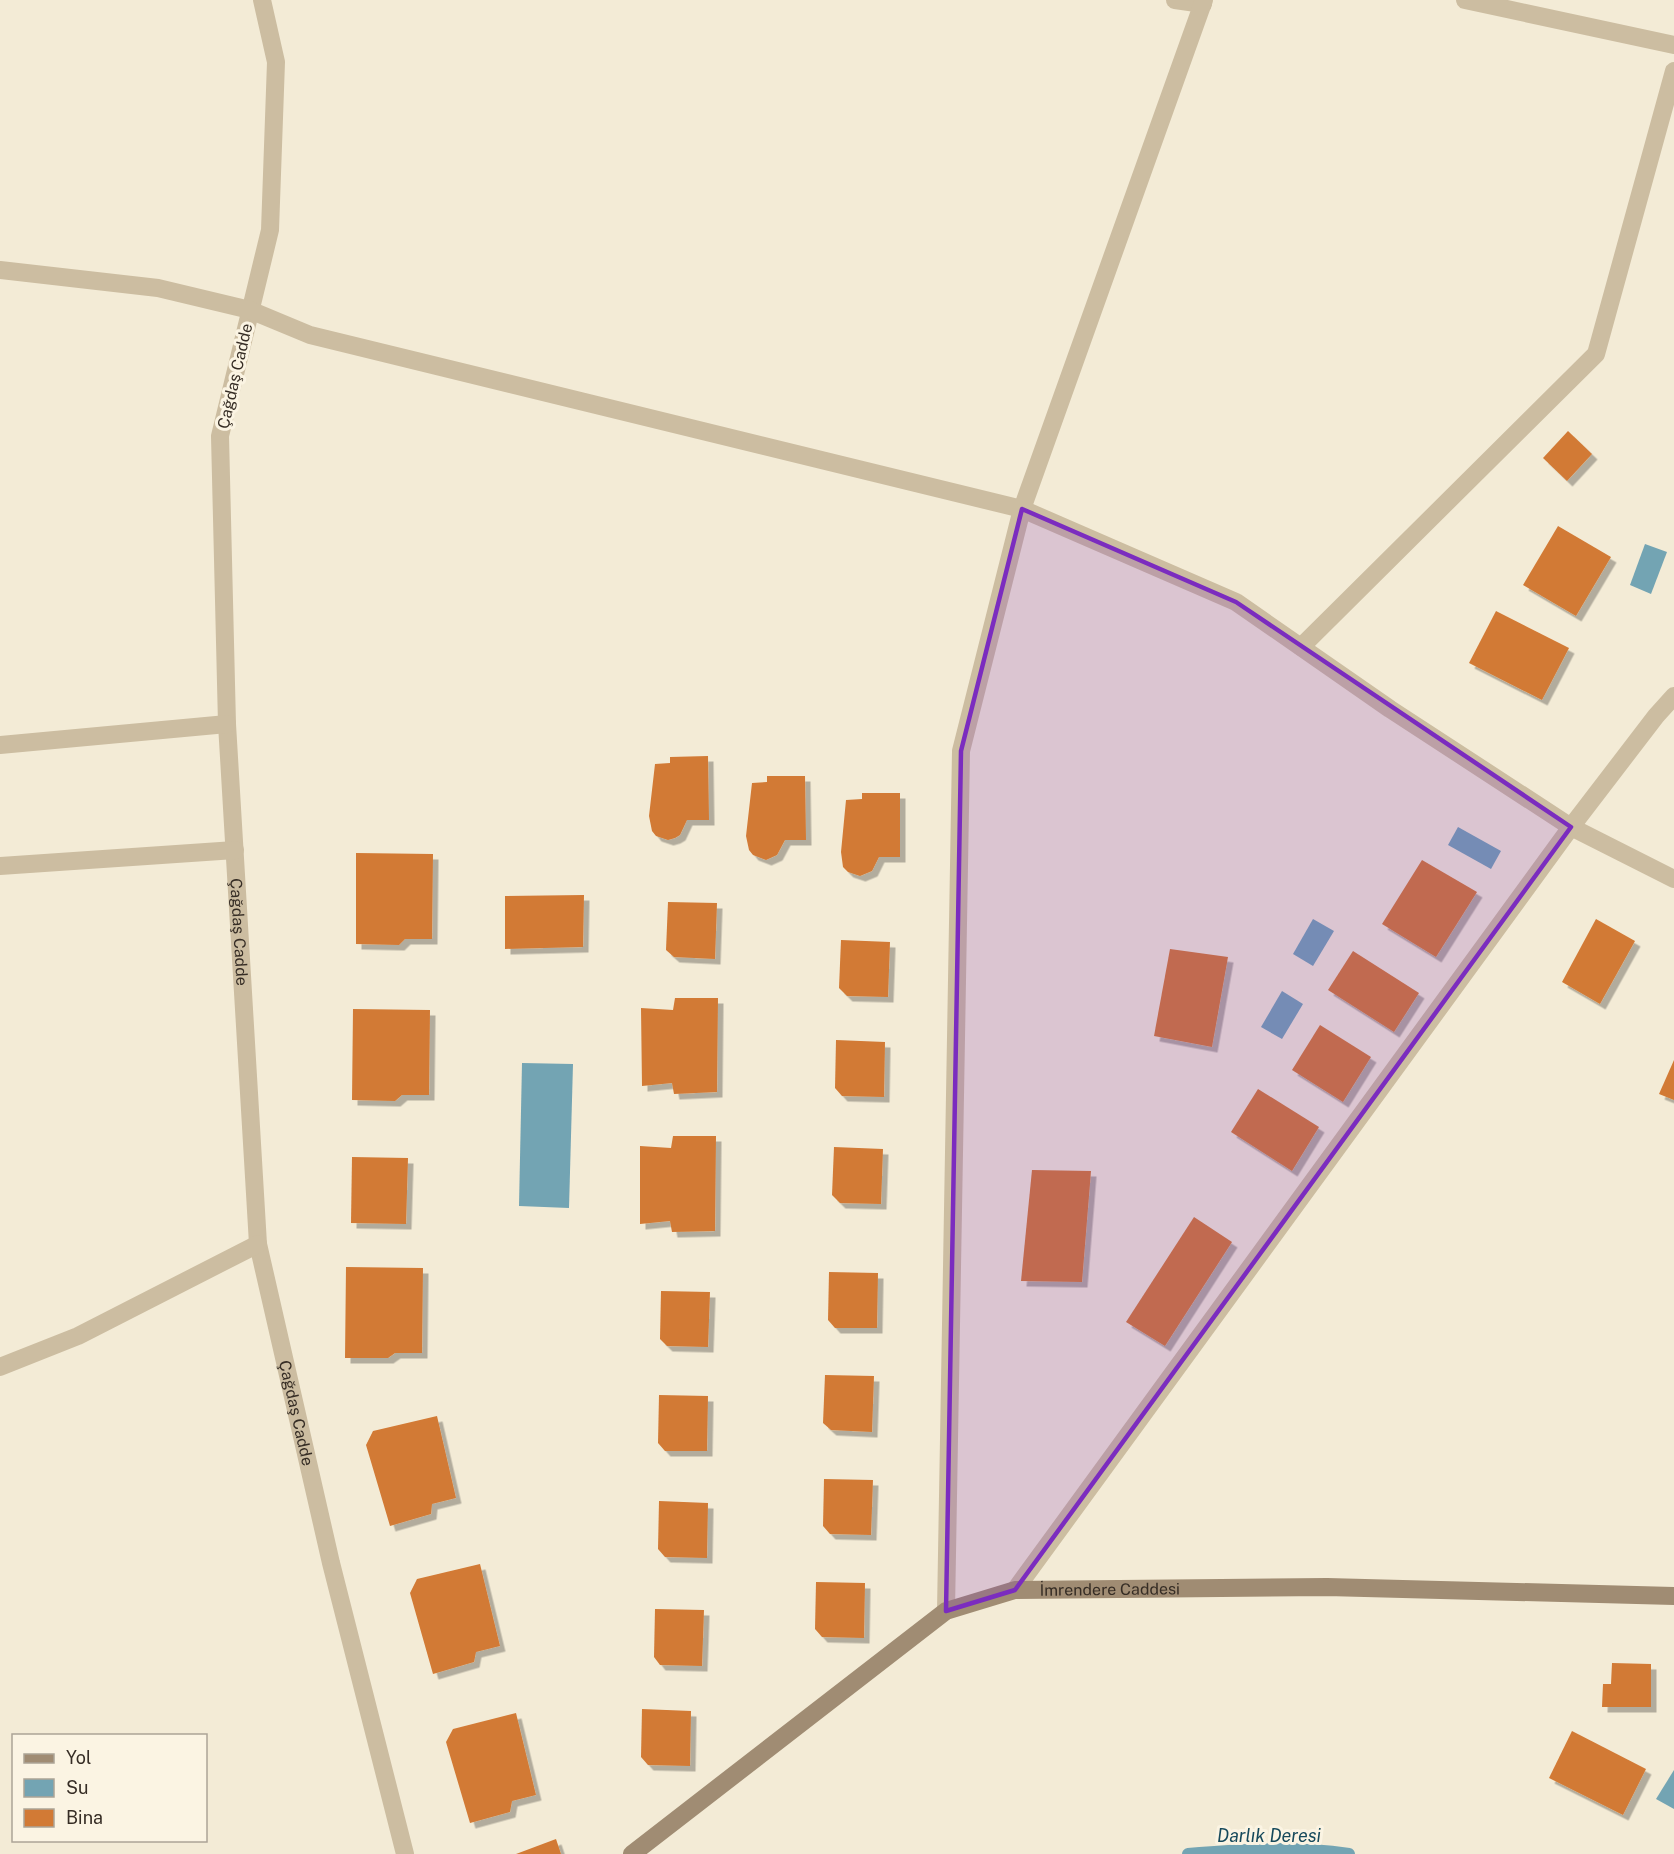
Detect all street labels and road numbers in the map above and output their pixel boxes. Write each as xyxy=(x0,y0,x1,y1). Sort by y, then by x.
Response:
street label: Çağdaş Cadde xyxy=(214,321,256,431)
street label: Çağdaş Cadde xyxy=(227,878,252,986)
street label: Çağdaş Cadde xyxy=(275,1358,318,1468)
street label: İmrendere Caddesi xyxy=(1040,1579,1180,1599)

